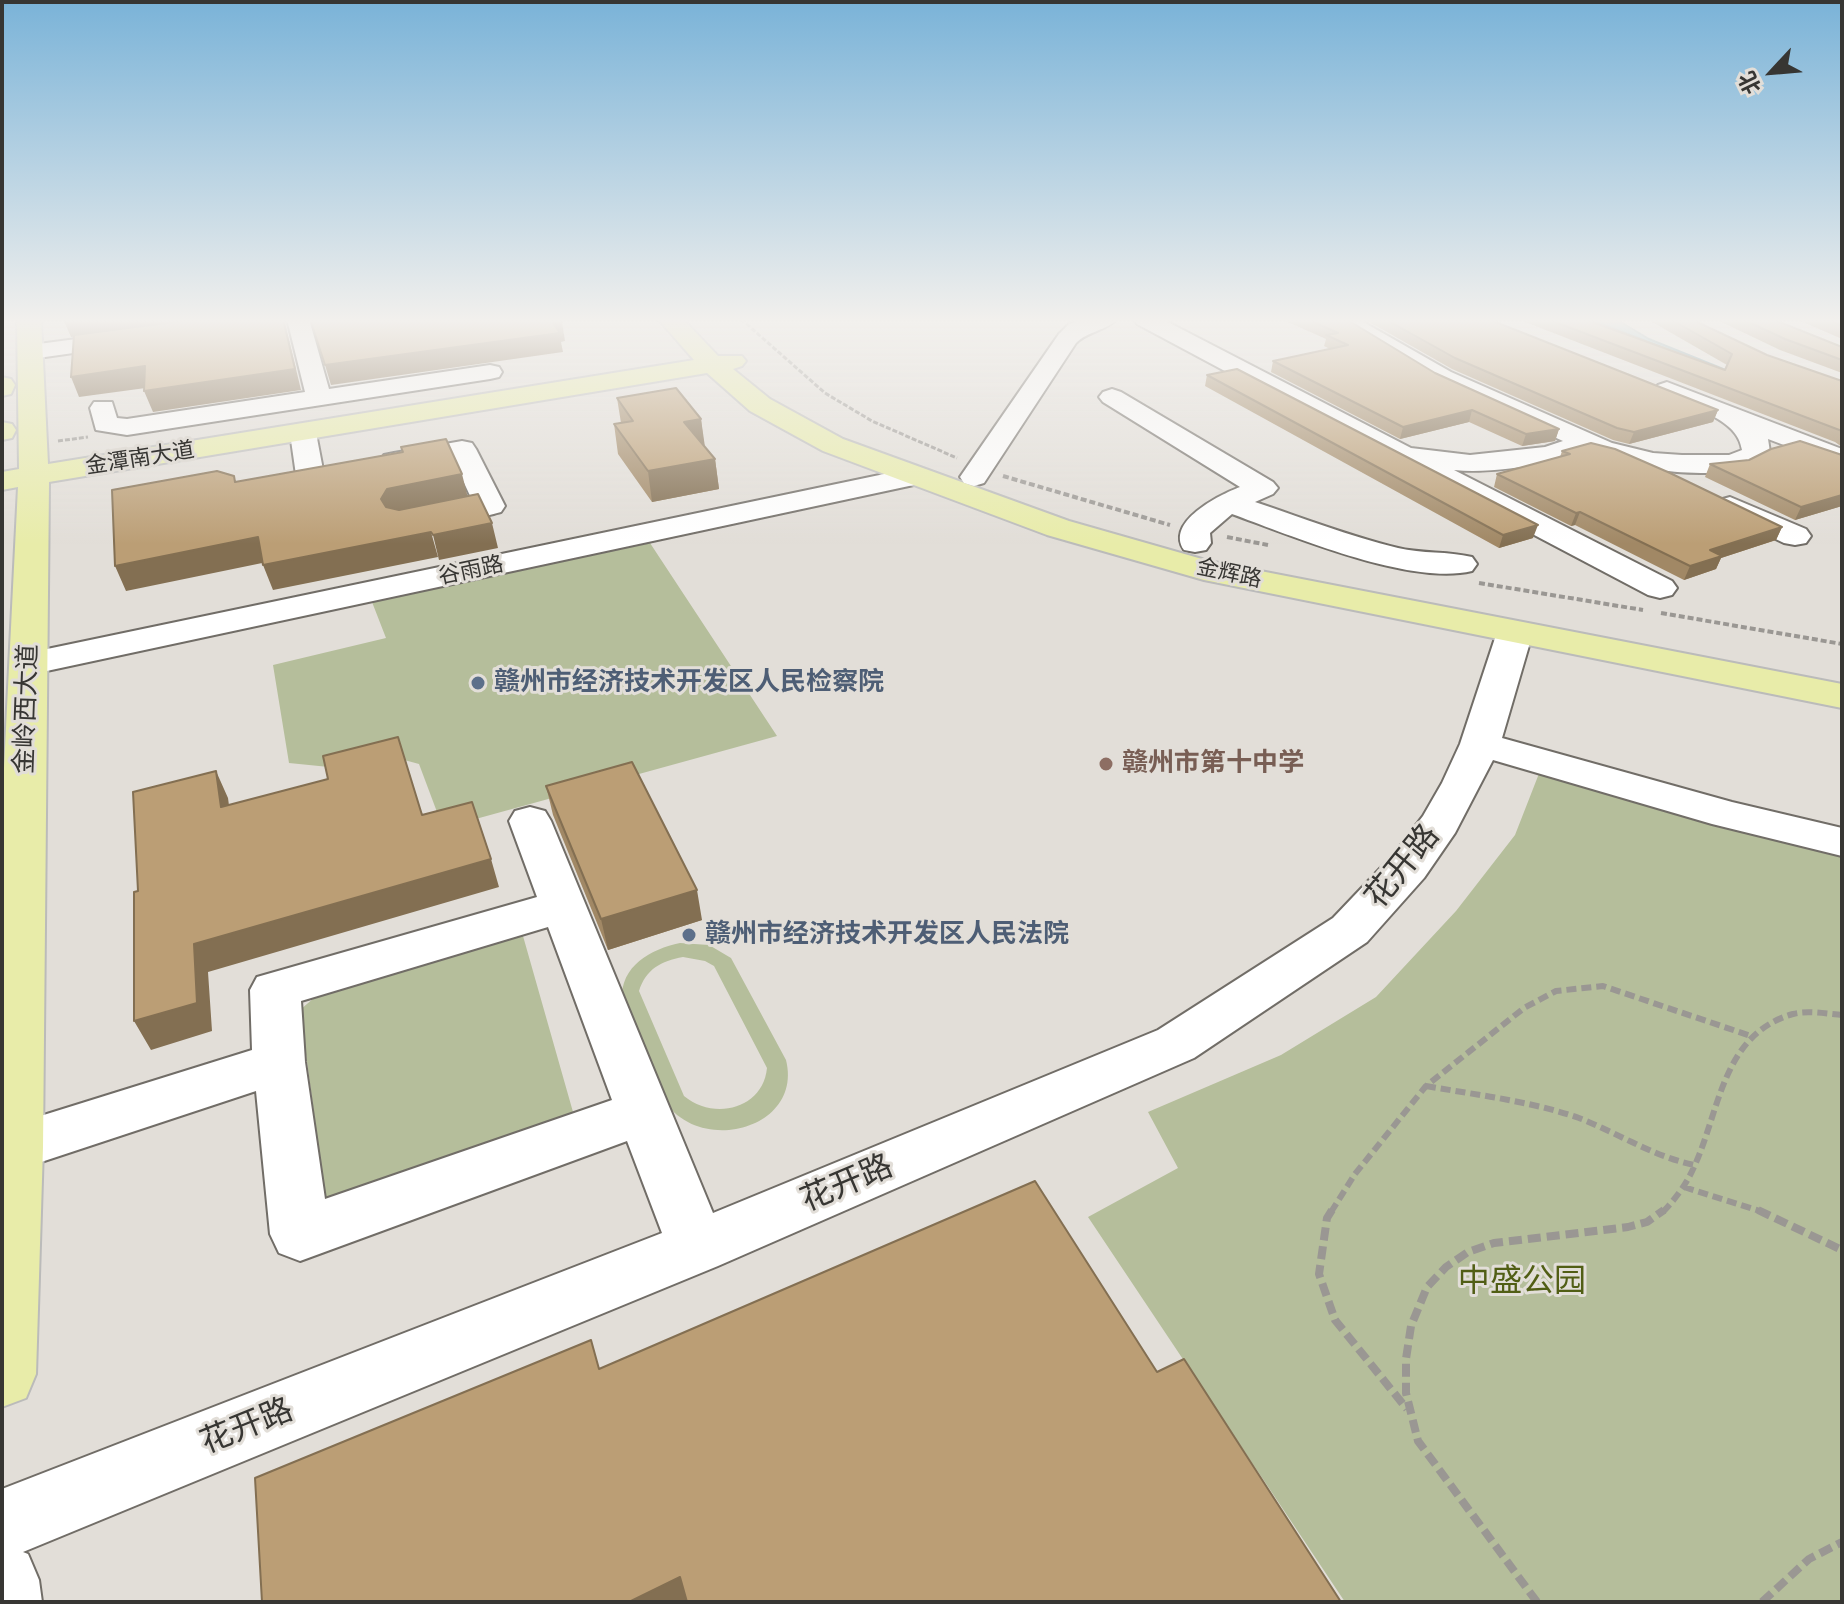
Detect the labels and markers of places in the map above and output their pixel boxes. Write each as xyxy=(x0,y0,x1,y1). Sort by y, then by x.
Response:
place label: 赣州市经济技术开发区人民检察院 xyxy=(494,667,884,699)
marker: 赣州市经济技术开发区人民检察院 xyxy=(469,674,487,692)
place label: 赣州市第十中学 xyxy=(1122,748,1304,780)
marker: 赣州市第十中学 xyxy=(1097,755,1115,773)
place label: 赣州市经济技术开发区人民法院 xyxy=(705,919,1069,951)
marker: 赣州市经济技术开发区人民法院 xyxy=(680,926,698,944)

